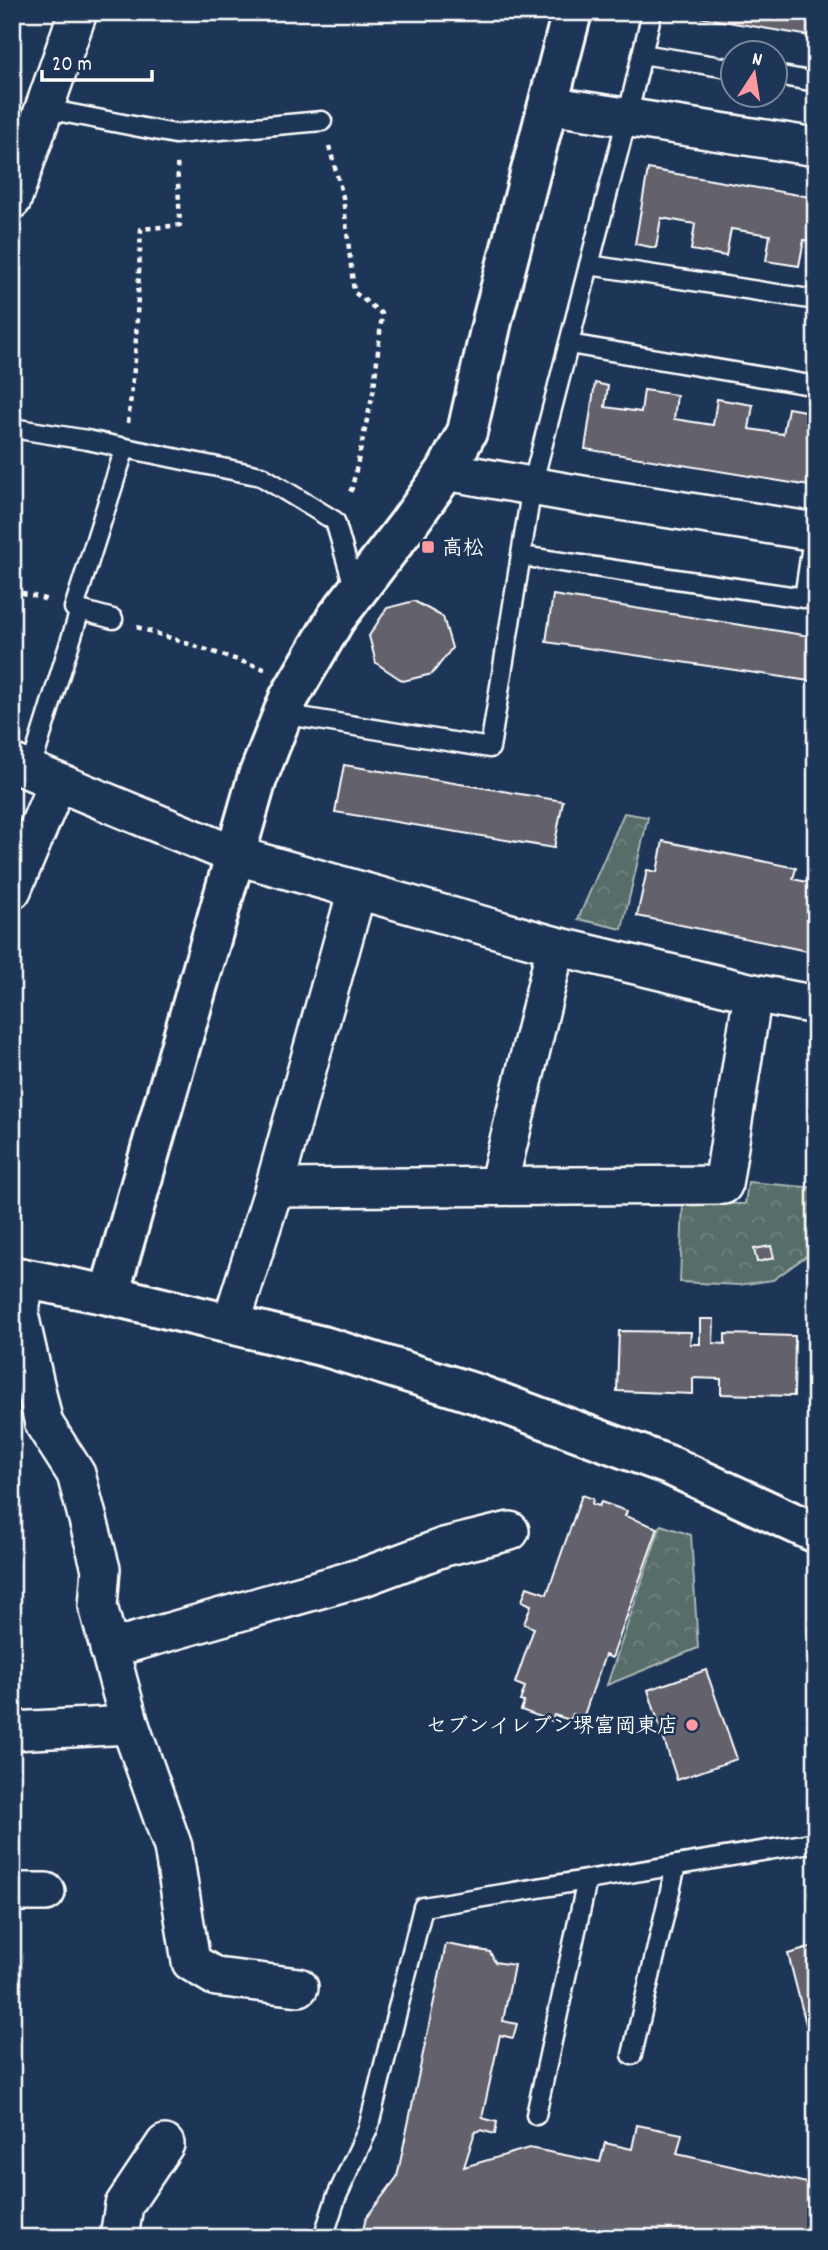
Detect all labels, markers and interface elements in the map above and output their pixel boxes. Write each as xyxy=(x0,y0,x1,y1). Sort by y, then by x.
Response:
scale bar xyxy=(42,38,152,82)
north arrow xyxy=(720,38,790,108)
text: N xyxy=(749,47,764,75)
text: 20 m xyxy=(52,51,92,81)
place label: 高松 xyxy=(442,535,484,565)
marker: 高松 xyxy=(420,539,436,555)
place label: セブンイレブン堺富岡東店 xyxy=(426,1713,678,1743)
marker: セブンイレブン堺富岡東店 xyxy=(684,1717,700,1733)

